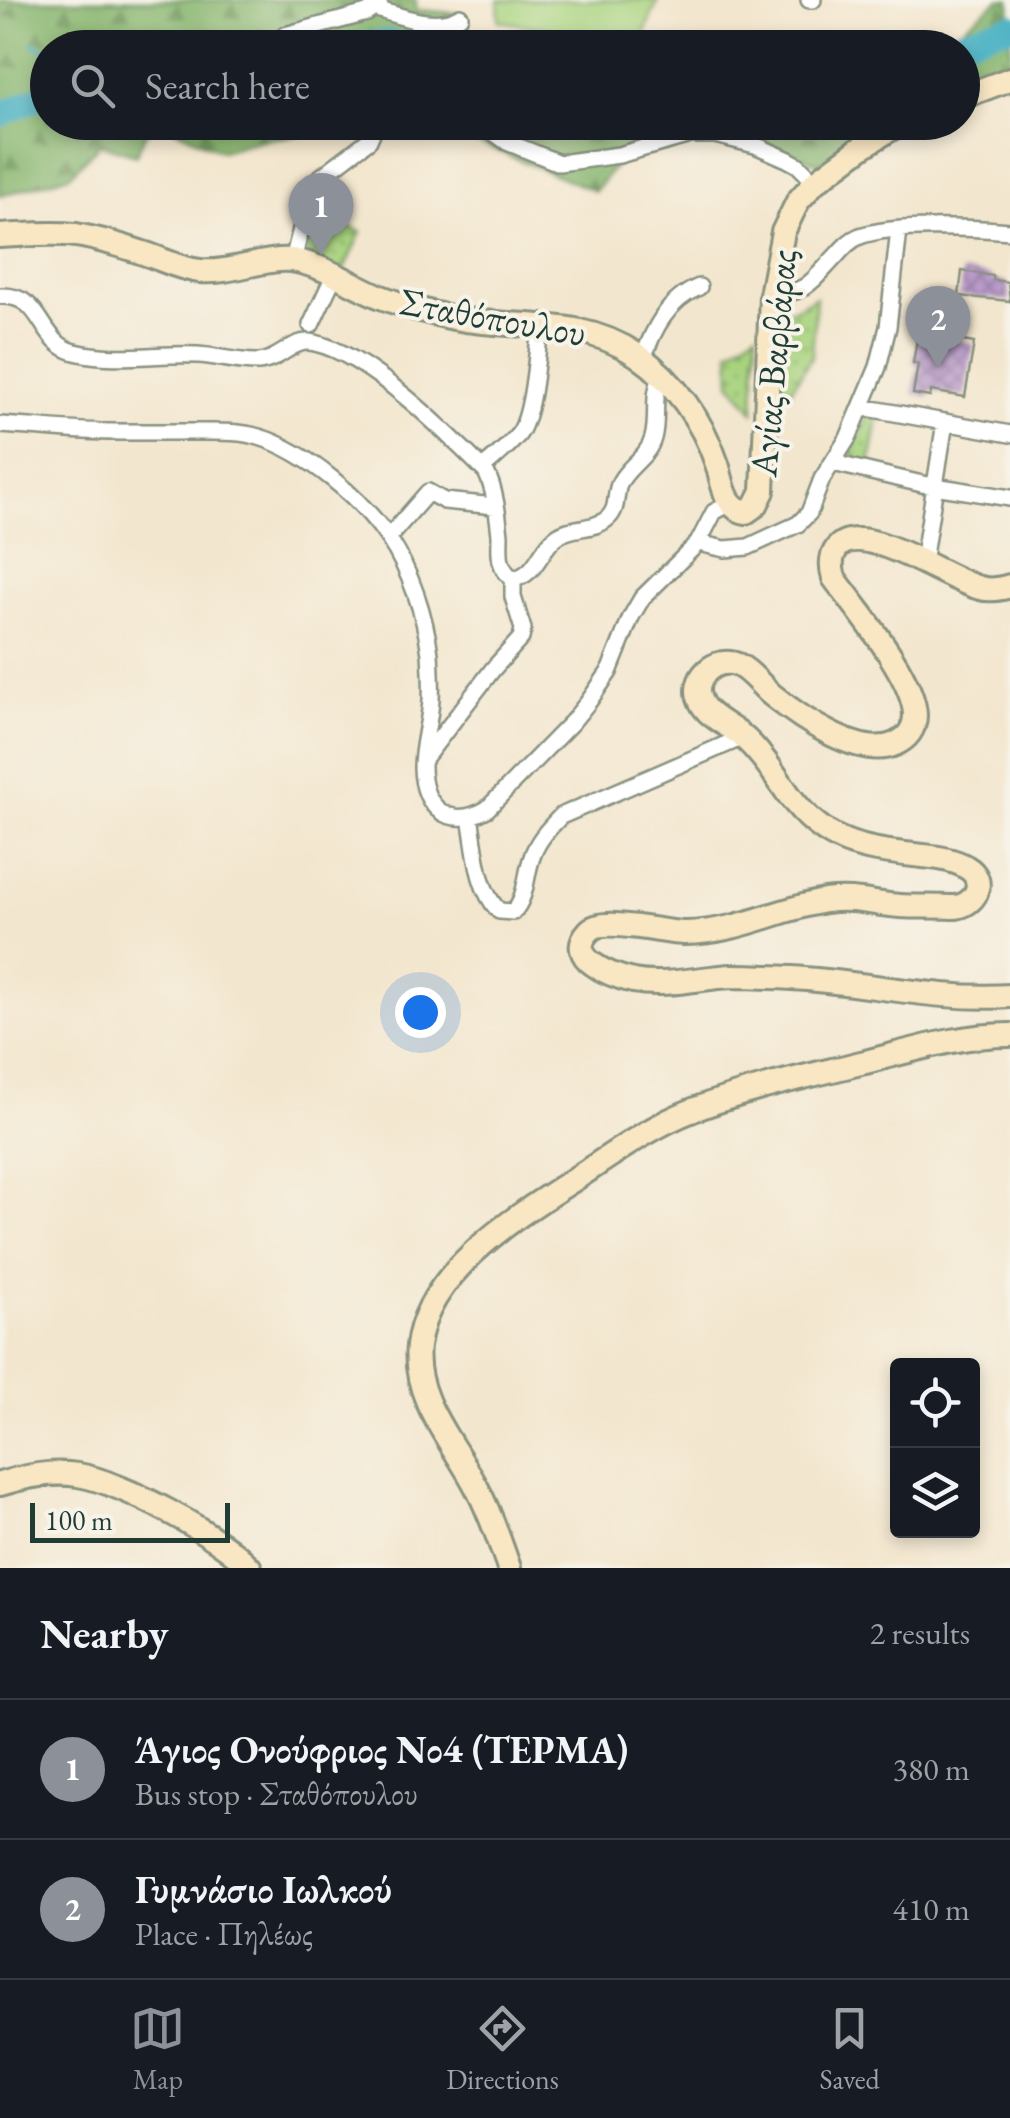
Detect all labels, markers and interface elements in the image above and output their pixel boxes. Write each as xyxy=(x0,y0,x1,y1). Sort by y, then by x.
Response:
search box xyxy=(30,30,980,140)
icon: search xyxy=(65,58,120,113)
text: Search here xyxy=(145,61,310,110)
pin: 1 xyxy=(288,172,354,255)
street label: Αγίας Βαρβάρας xyxy=(738,247,807,480)
street label: Σταθόπουλου xyxy=(396,276,590,357)
pin: 2 xyxy=(906,286,970,368)
your location xyxy=(395,987,446,1038)
map controls xyxy=(890,1358,980,1538)
button: locate xyxy=(890,1358,980,1448)
button: layers xyxy=(890,1448,980,1538)
scale bar xyxy=(30,1498,230,1542)
text: 100 m xyxy=(45,1502,113,1538)
text: Nearby xyxy=(40,1606,169,1661)
text: 2 results xyxy=(870,1612,970,1654)
text: Άγιος Ονούφριος Νο4 (ΤΕΡΜΑ) xyxy=(135,1724,628,1773)
text: 1 xyxy=(64,1748,81,1790)
text: 380 m xyxy=(893,1748,970,1790)
text: Bus stop · Σταθόπουλου xyxy=(135,1773,418,1815)
text: Γυμνάσιο Ιωλκού xyxy=(135,1864,392,1913)
text: 2 xyxy=(64,1888,81,1930)
text: 410 m xyxy=(893,1888,970,1930)
text: Place · Πηλέως xyxy=(135,1913,313,1955)
tab: Map xyxy=(130,2001,185,2097)
tab: Directions xyxy=(446,2001,559,2097)
tab: Saved xyxy=(820,2001,880,2097)

